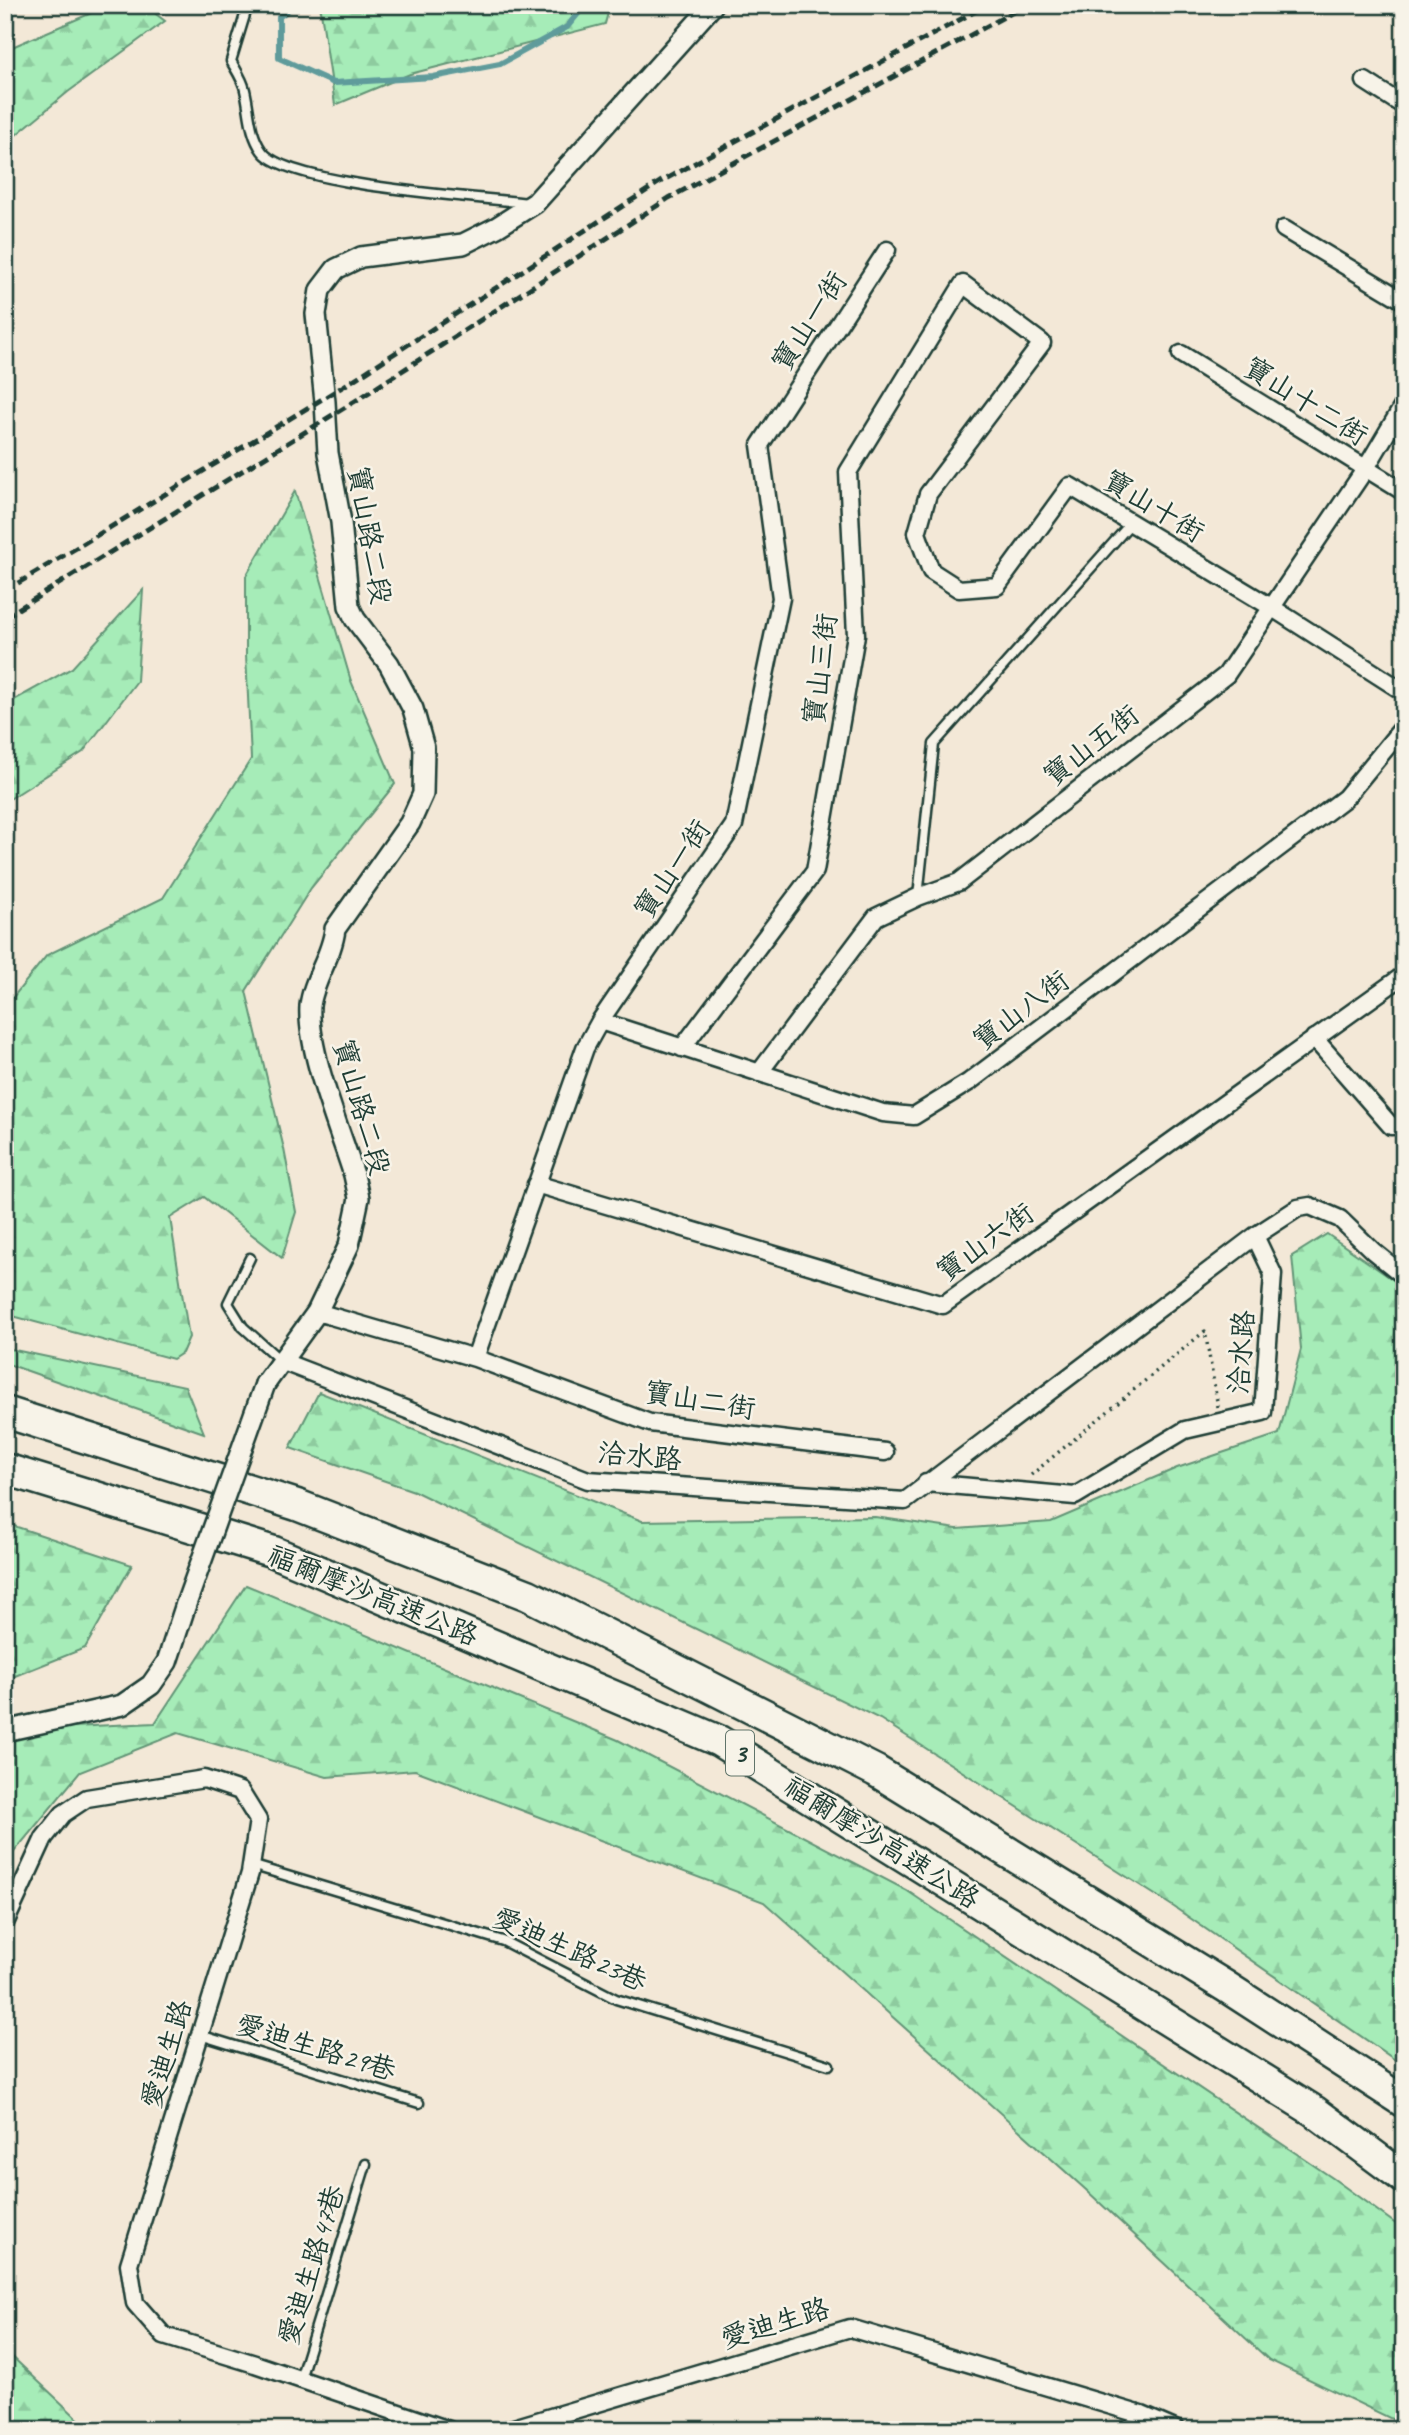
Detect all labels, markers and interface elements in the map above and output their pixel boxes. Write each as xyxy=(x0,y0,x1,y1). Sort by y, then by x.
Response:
street label: 寶山一街 xyxy=(764,264,854,378)
street label: 寶山十二街 xyxy=(1237,349,1375,453)
street label: 寶山十街 xyxy=(1097,462,1211,550)
street label: 寶山路二段 xyxy=(341,463,399,607)
street label: 寶山三街 xyxy=(796,611,844,727)
street label: 寶山五街 xyxy=(1036,697,1146,793)
street label: 寶山一街 xyxy=(626,813,718,925)
street label: 寶山八街 xyxy=(966,962,1076,1058)
street label: 寶山路二段 xyxy=(326,1035,398,1179)
street label: 寶山六街 xyxy=(929,1195,1041,1289)
street label: 洽水路 xyxy=(1221,1309,1261,1395)
street label: 寶山二街 xyxy=(642,1374,758,1426)
street label: 洽水路 xyxy=(597,1435,683,1477)
street label: 福爾摩沙高速公路 xyxy=(263,1537,483,1653)
road number: 3 xyxy=(726,1730,754,1776)
street label: 福爾摩沙高速公路 xyxy=(778,1768,986,1916)
street label: 愛迪生路23巷 xyxy=(487,1899,653,1999)
street label: 愛迪生路 xyxy=(133,1995,199,2113)
street label: 愛迪生路29巷 xyxy=(232,2006,401,2088)
street label: 愛迪生路47巷 xyxy=(270,2180,352,2349)
street label: 愛迪生路 xyxy=(716,2290,834,2356)

